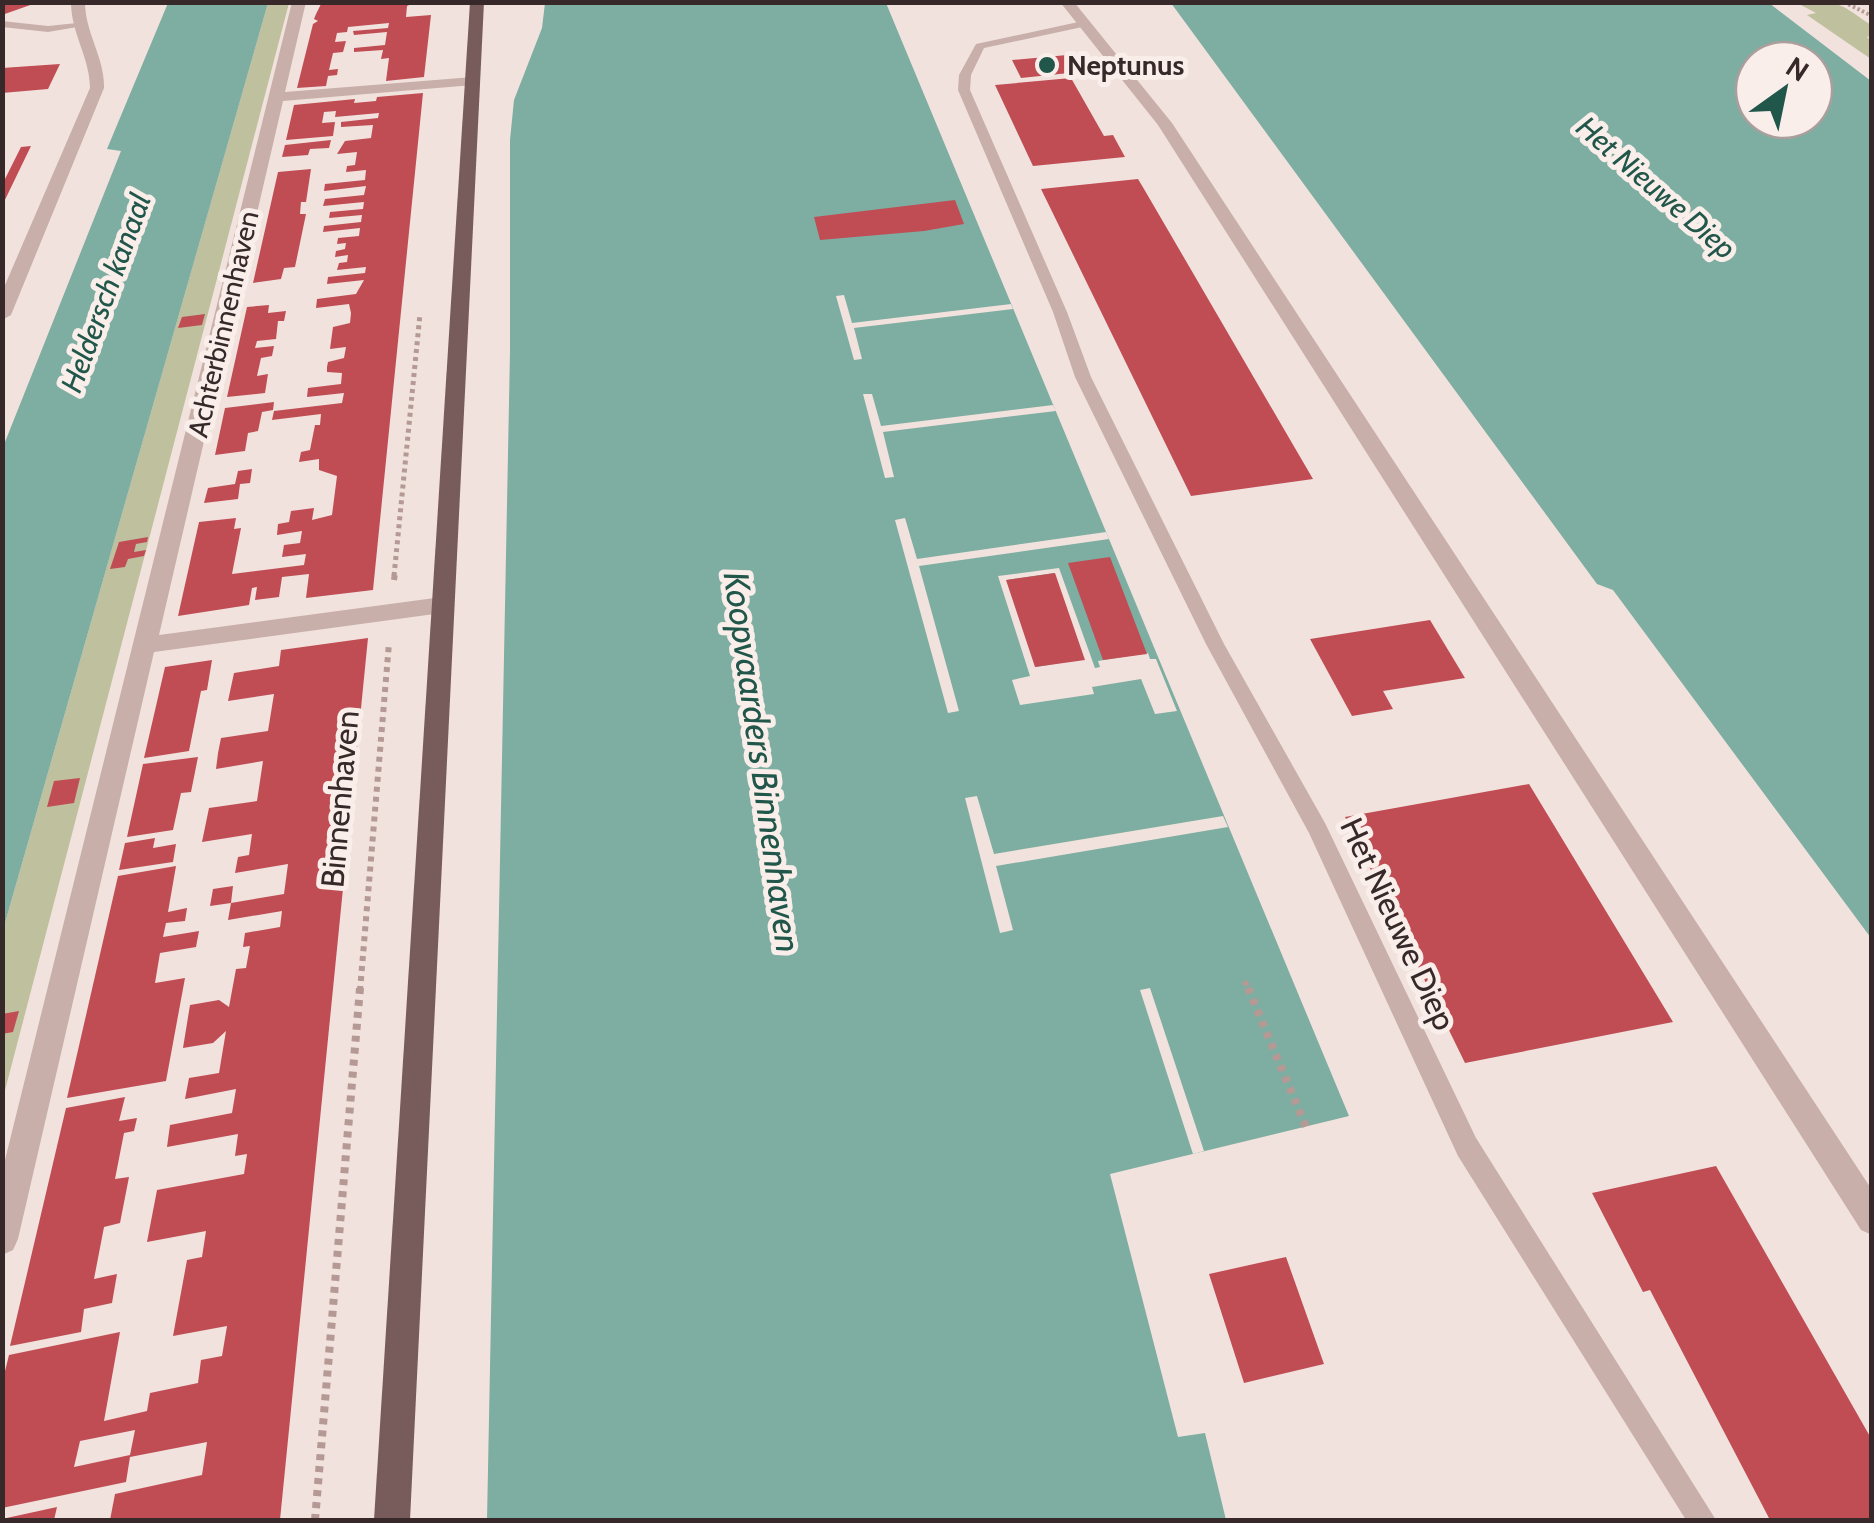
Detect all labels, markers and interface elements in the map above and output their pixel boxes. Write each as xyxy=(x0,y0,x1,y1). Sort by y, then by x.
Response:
north arrow xyxy=(1734,40,1834,140)
place label: Neptunus xyxy=(1067,48,1185,82)
text: N xyxy=(1780,49,1815,89)
marker: Neptunus xyxy=(1036,54,1058,76)
water label: Het Nieuwe Diep xyxy=(1569,108,1744,267)
water label: Heldersch kanaal xyxy=(52,188,159,397)
street label: Achterbinnenhaven xyxy=(180,207,266,441)
water label: Koopvaarders Binnenhaven xyxy=(714,569,811,955)
street label: Binnenhaven xyxy=(312,709,367,889)
street label: Het Nieuwe Diep xyxy=(1332,812,1465,1036)

